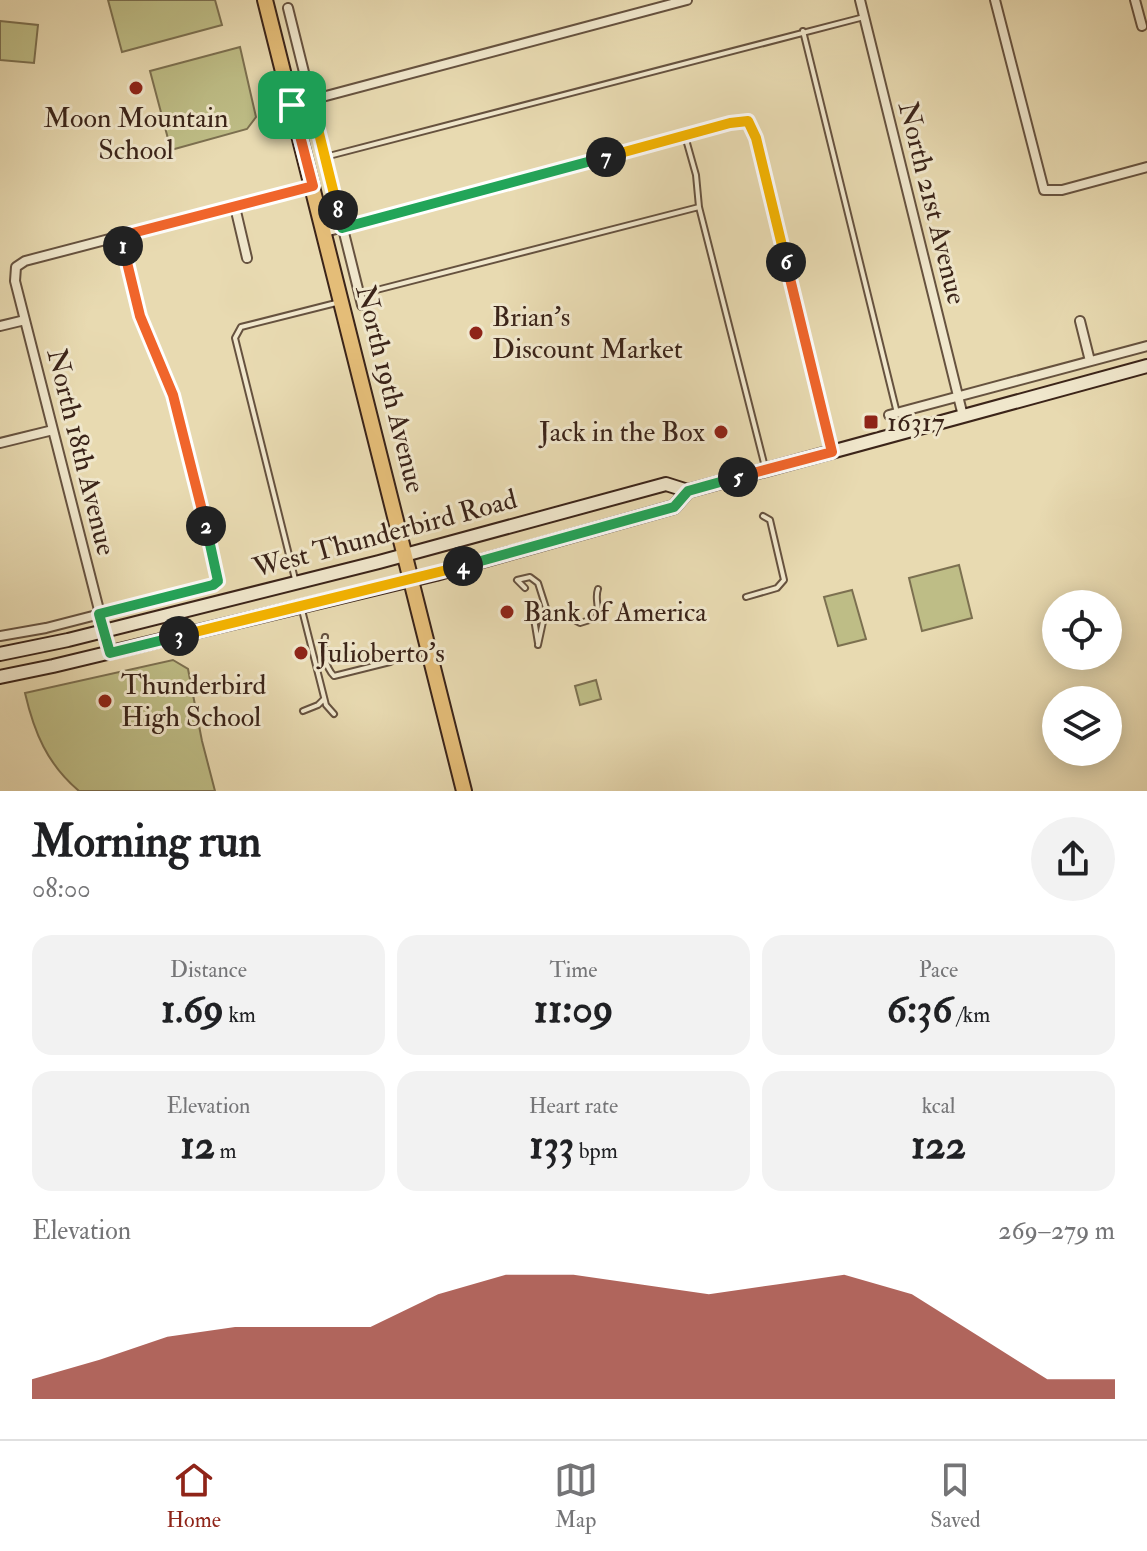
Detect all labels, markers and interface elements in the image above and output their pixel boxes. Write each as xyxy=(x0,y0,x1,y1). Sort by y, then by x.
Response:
pin xyxy=(258,71,326,139)
marker: Moon Mountain School xyxy=(127,79,145,97)
icon: arrive xyxy=(270,83,314,127)
street label: North 21st Avenue xyxy=(890,98,974,308)
place label: Moon Mountain School xyxy=(43,101,229,168)
pin: 7 xyxy=(586,137,626,177)
text: 7 xyxy=(601,143,611,171)
pin: 8 xyxy=(318,190,358,230)
text: 8 xyxy=(333,196,343,224)
pin: 1 xyxy=(103,226,143,266)
text: 1 xyxy=(119,232,127,260)
pin: 6 xyxy=(766,242,806,282)
text: 6 xyxy=(780,248,792,276)
street label: North 19th Avenue xyxy=(347,281,433,497)
place label: Brian's Discount Market xyxy=(492,300,683,367)
marker: Brian's Discount Market xyxy=(467,324,485,342)
street label: North 18th Avenue xyxy=(38,345,124,559)
place label: 16317 xyxy=(887,405,945,440)
marker: 16317 xyxy=(862,413,880,431)
place label: Jack in the Box xyxy=(538,415,706,450)
marker: Jack in the Box xyxy=(712,423,730,441)
pin: 5 xyxy=(718,457,758,497)
text: 5 xyxy=(733,463,743,491)
street label: West Thunderbird Road xyxy=(248,482,521,586)
pin: 2 xyxy=(186,506,226,546)
text: 2 xyxy=(200,512,212,540)
pin: 4 xyxy=(443,546,483,586)
text: 4 xyxy=(457,552,469,580)
map controls xyxy=(1042,590,1122,766)
button: locate xyxy=(1042,590,1122,670)
place label: Bank of America xyxy=(523,595,707,630)
marker: Bank of America xyxy=(498,603,516,621)
pin: 3 xyxy=(159,616,199,656)
text: 3 xyxy=(175,622,183,650)
place label: Julioberto's xyxy=(316,636,445,671)
marker: Julioberto's xyxy=(292,644,310,662)
place label: Thunderbird High School xyxy=(121,668,266,735)
button: layers xyxy=(1042,686,1122,766)
marker: Thunderbird High School xyxy=(96,692,114,710)
text: Morning run xyxy=(32,815,261,870)
button: share xyxy=(1031,817,1115,901)
text: 08:00 xyxy=(32,873,91,905)
text: Distance xyxy=(170,956,247,984)
text: Time xyxy=(549,956,598,984)
text: Pace xyxy=(919,956,958,984)
text: 1.69 xyxy=(161,984,224,1035)
text: 11:09 xyxy=(534,984,613,1035)
text: 6:36 xyxy=(887,984,952,1035)
text: km xyxy=(224,1001,256,1029)
text: /km xyxy=(952,1001,990,1029)
text: Elevation xyxy=(167,1092,250,1120)
text: Heart rate xyxy=(529,1092,618,1120)
text: kcal xyxy=(922,1092,955,1120)
text: 12 xyxy=(180,1120,215,1171)
text: 133 xyxy=(529,1120,574,1171)
text: 122 xyxy=(911,1120,966,1171)
text: m xyxy=(215,1137,237,1165)
text: bpm xyxy=(574,1137,618,1165)
text: Elevation xyxy=(32,1215,131,1247)
text: 269–279 m xyxy=(998,1215,1115,1247)
tab: Home xyxy=(166,1458,221,1534)
tab: Map xyxy=(554,1458,598,1534)
tab: Saved xyxy=(930,1458,981,1534)

